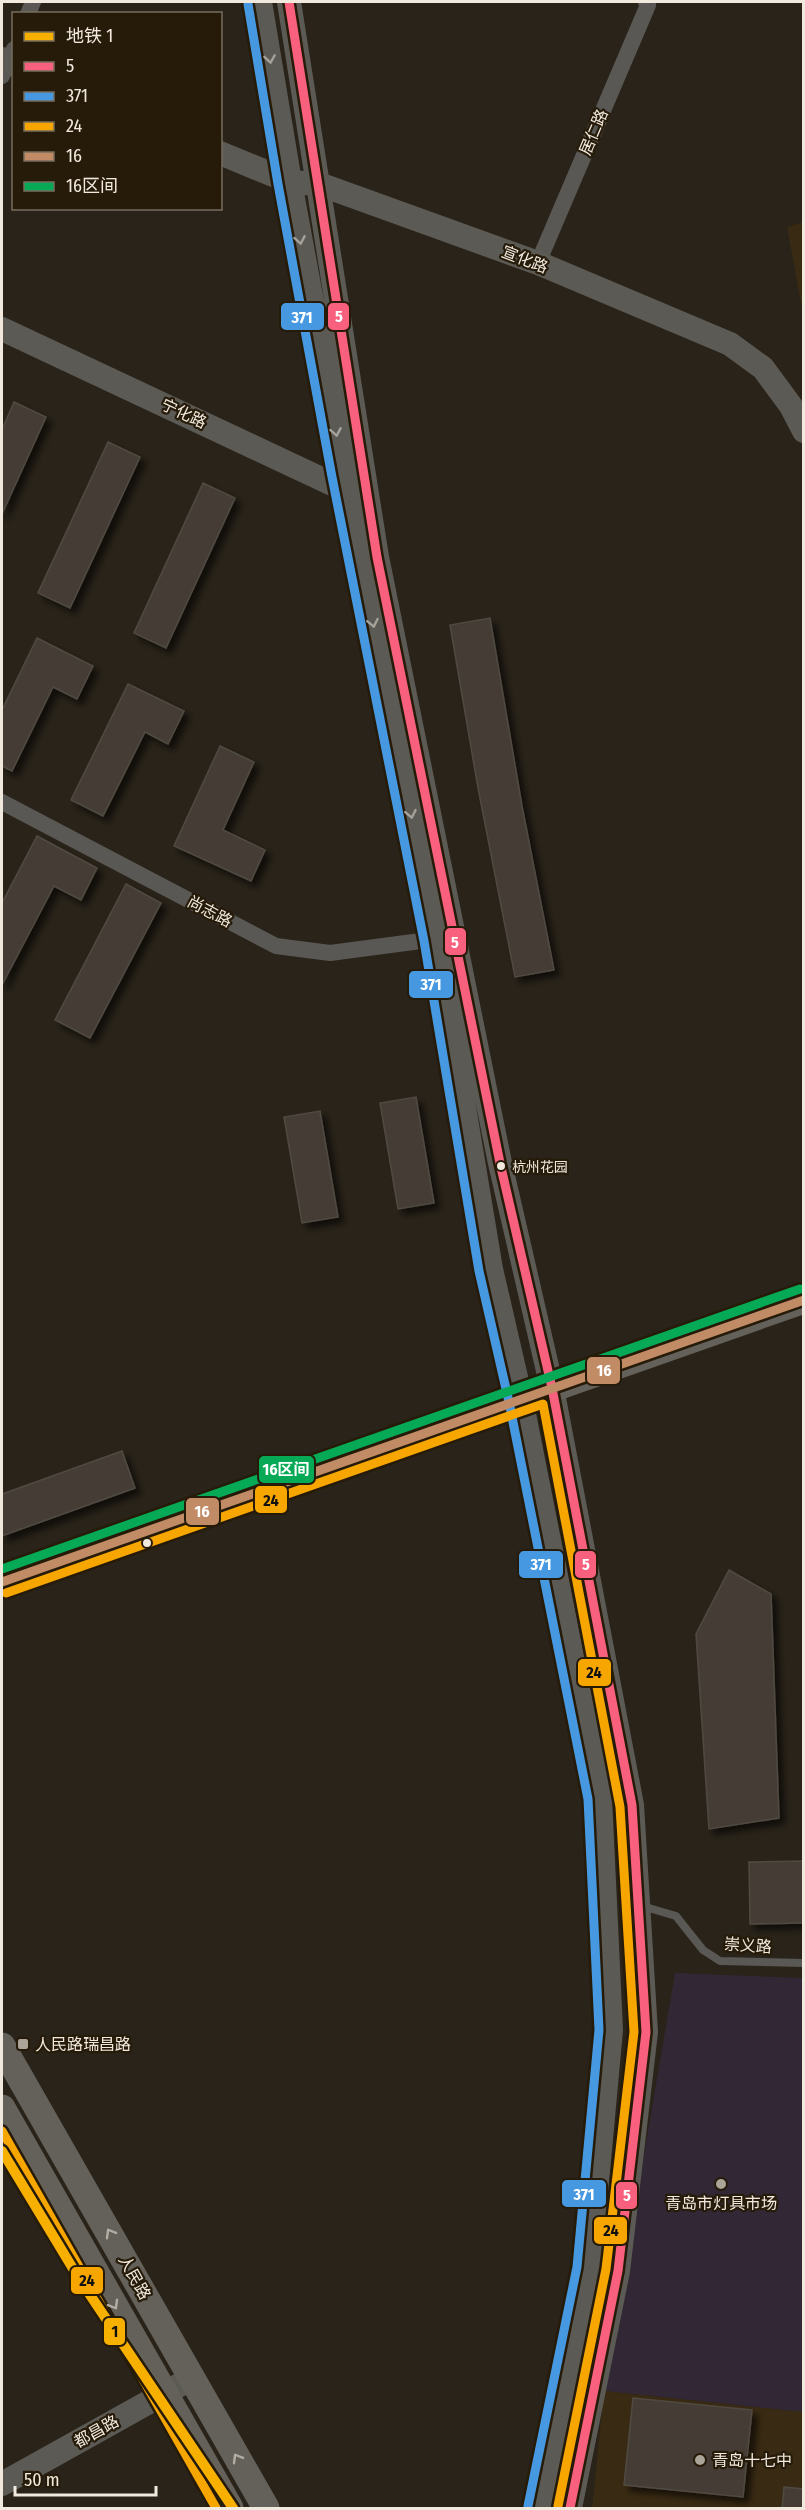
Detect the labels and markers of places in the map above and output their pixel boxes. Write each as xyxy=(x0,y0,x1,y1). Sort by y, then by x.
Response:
place label: 杭州花园 xyxy=(512,1159,568,1176)
marker: 杭州花园 xyxy=(495,1160,507,1172)
unlabelled marker xyxy=(141,1537,153,1549)
place label: 人民路瑞昌路 xyxy=(35,2035,131,2054)
marker: 人民路瑞昌路 xyxy=(16,2037,30,2051)
marker: 青岛市灯具市场 xyxy=(714,2177,728,2191)
place label: 青岛市灯具市场 xyxy=(665,2194,777,2213)
place label: 青岛十七中 xyxy=(712,2451,792,2470)
marker: 青岛十七中 xyxy=(693,2453,707,2467)

